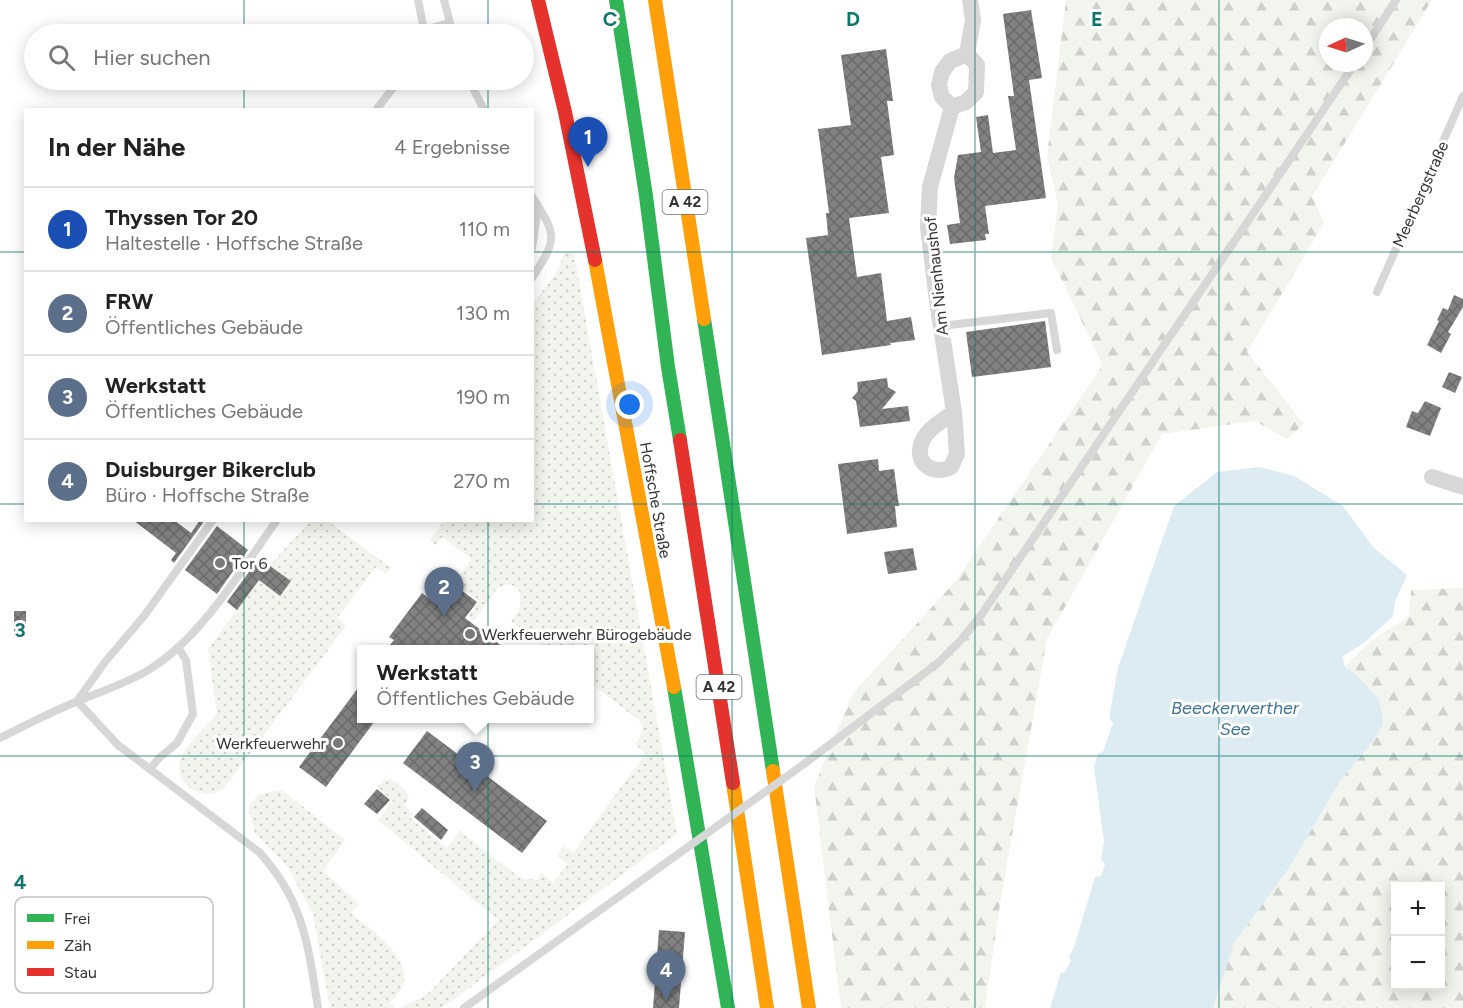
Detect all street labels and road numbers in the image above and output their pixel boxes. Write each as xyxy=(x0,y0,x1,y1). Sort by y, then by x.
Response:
street label: Meerbergstraße xyxy=(1389,138,1452,250)
road number: A 42 xyxy=(662,190,708,214)
street label: Am Nienhaushof xyxy=(921,215,952,336)
street label: Hoffsche Straße xyxy=(636,440,675,560)
road number: A 42 xyxy=(696,675,742,699)

